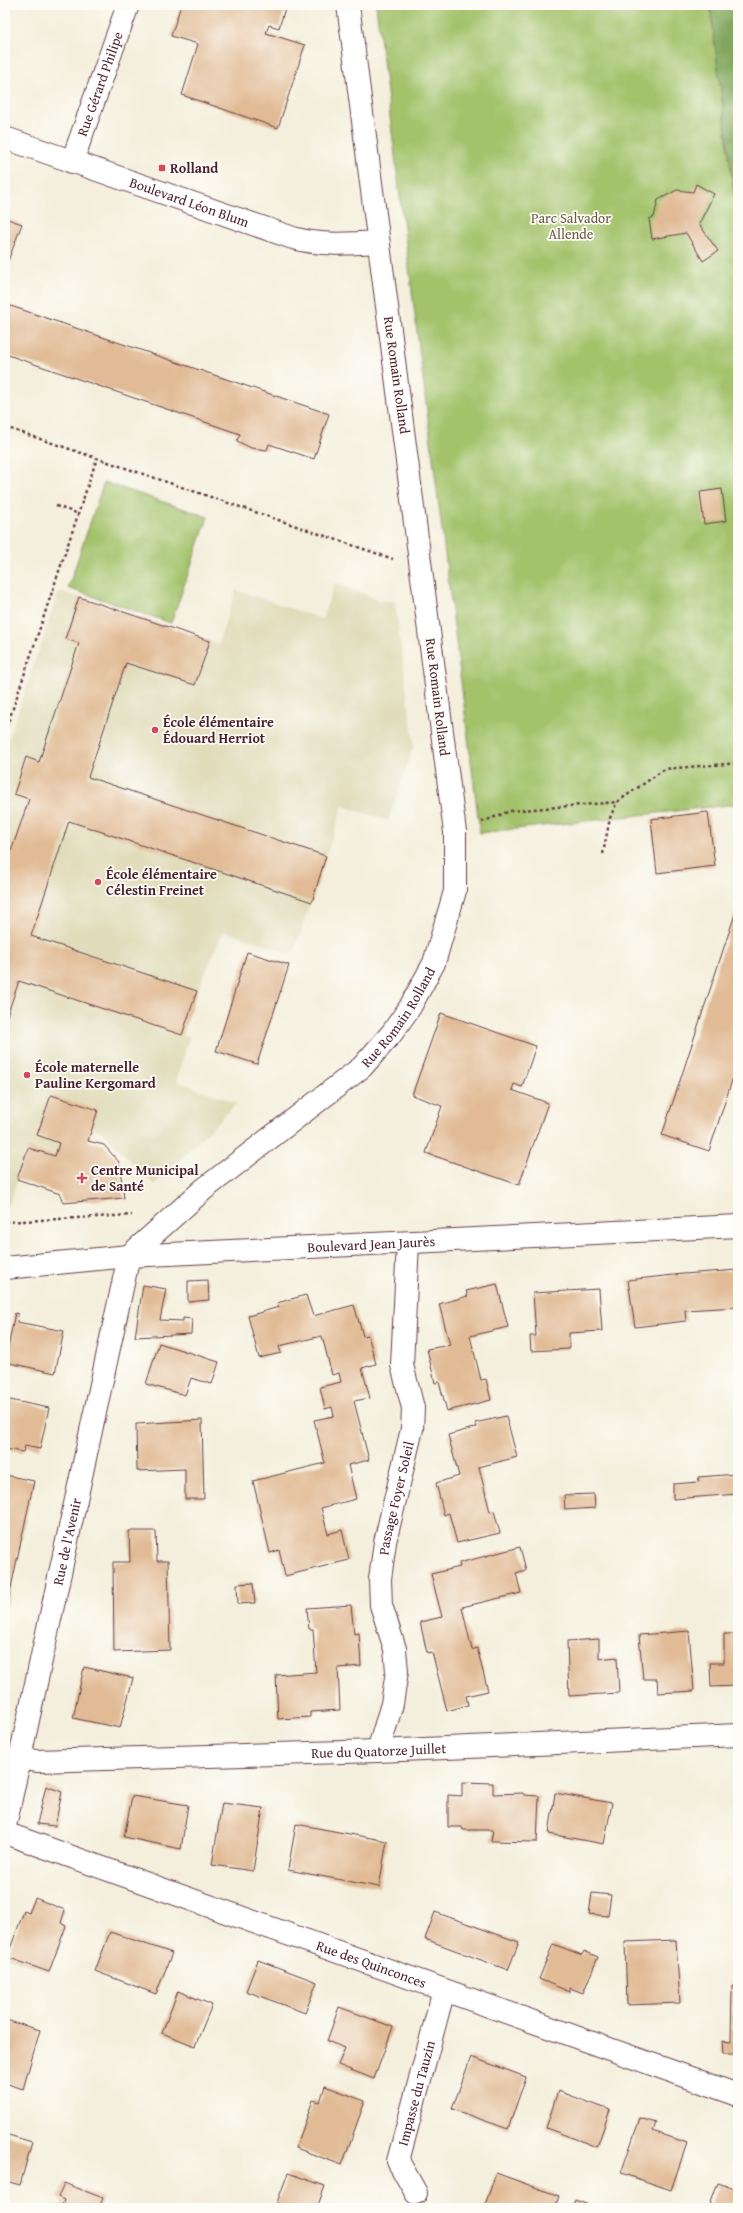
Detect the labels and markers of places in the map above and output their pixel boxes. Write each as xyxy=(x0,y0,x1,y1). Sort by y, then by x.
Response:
place label: Rolland xyxy=(170,158,218,178)
marker: Rolland xyxy=(157,163,167,173)
place label: École élémentaire Édouard Herriot xyxy=(163,712,274,748)
marker: École élémentaire Édouard Herriot xyxy=(150,725,160,735)
place label: École élémentaire Célestin Freinet xyxy=(106,864,217,900)
marker: École élémentaire Célestin Freinet xyxy=(93,877,103,887)
place label: École maternelle Pauline Kergomard xyxy=(35,1057,156,1093)
marker: École maternelle Pauline Kergomard xyxy=(22,1070,32,1080)
place label: Centre Municipal de Santé xyxy=(91,1160,199,1196)
marker: Centre Municipal de Santé xyxy=(76,1172,88,1184)

